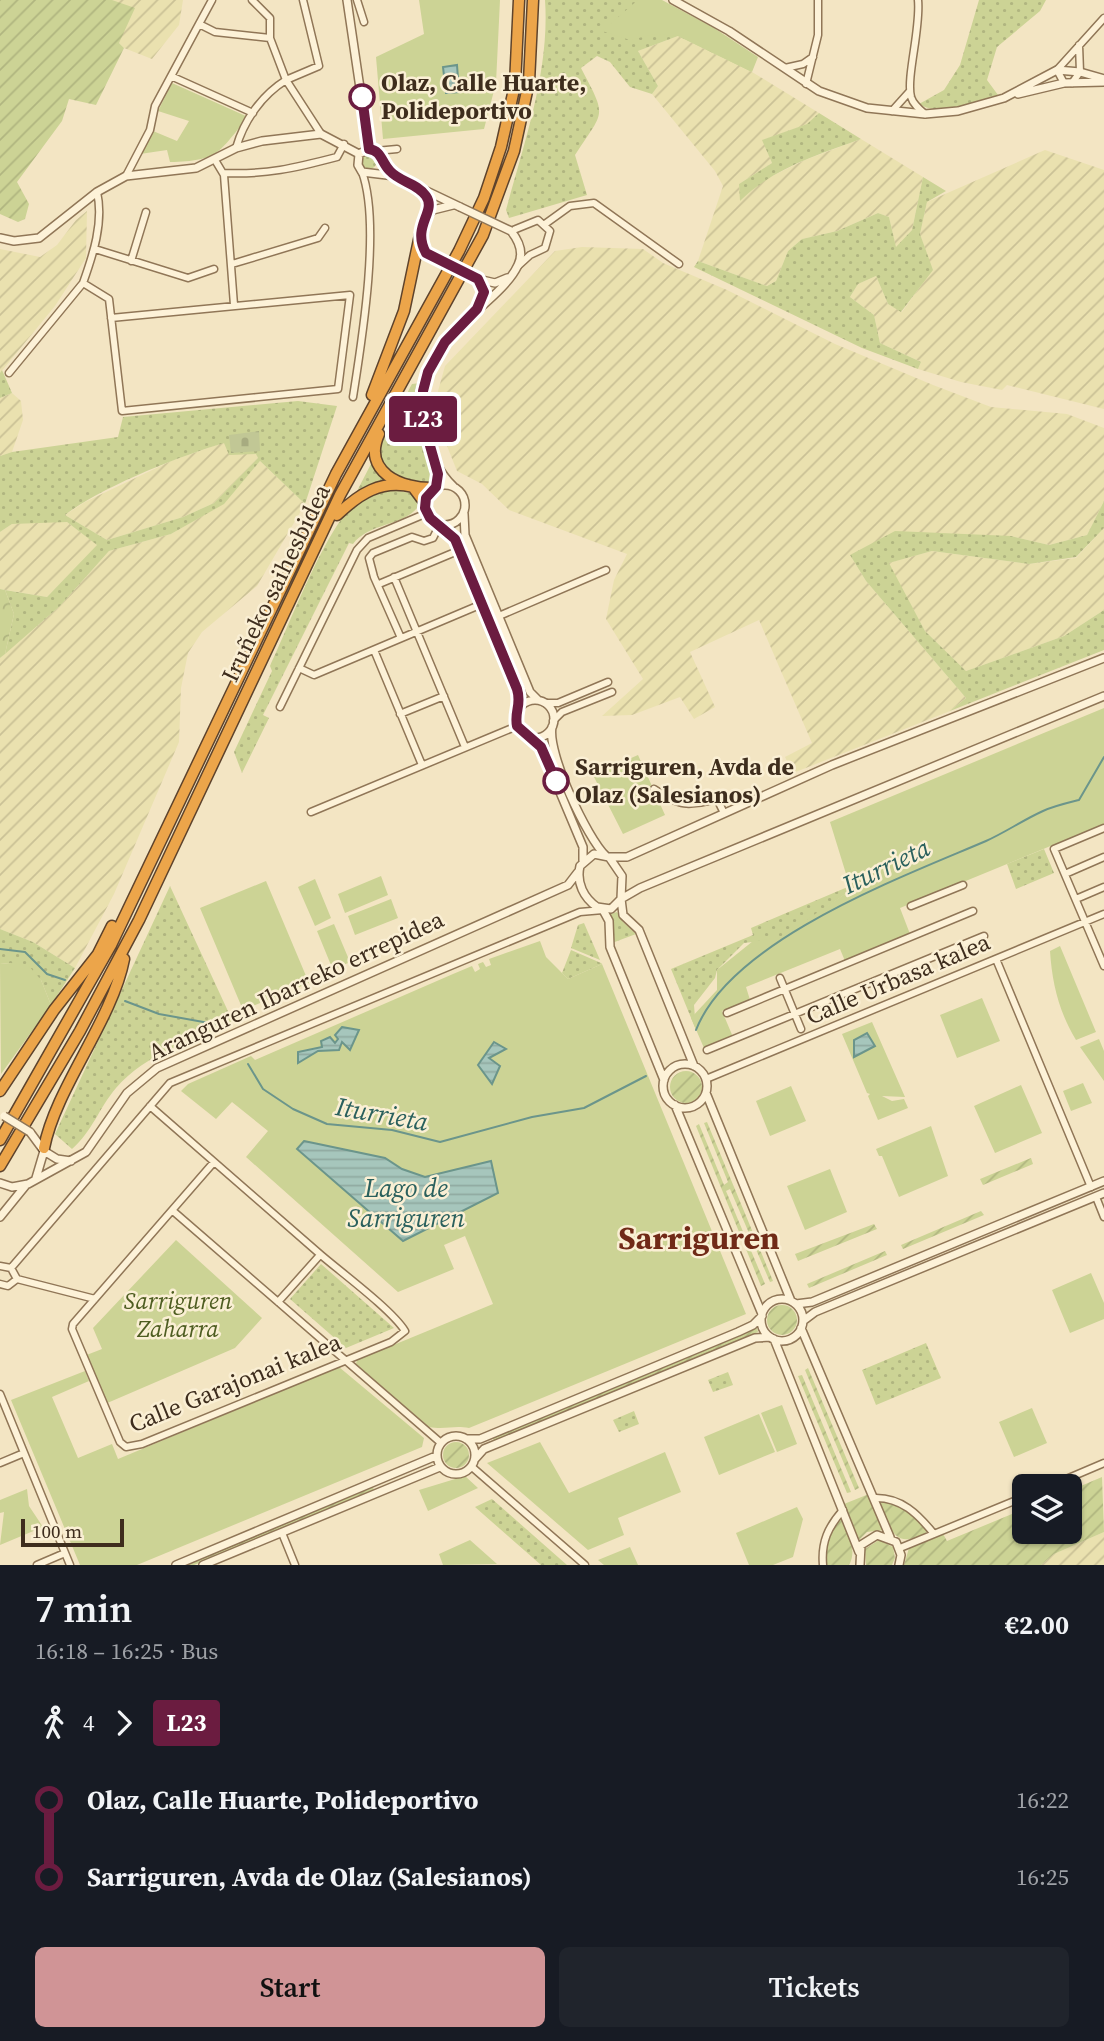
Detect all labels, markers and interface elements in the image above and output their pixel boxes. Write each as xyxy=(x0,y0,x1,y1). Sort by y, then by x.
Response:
place label: Olaz, Calle Huarte, Polideportivo xyxy=(381,66,586,127)
marker: Olaz, Calle Huarte, Polideportivo xyxy=(349,84,375,110)
line badge: L23 xyxy=(383,396,463,442)
text: L23 xyxy=(403,402,443,435)
street label: Iruñeko saihesbidea xyxy=(213,478,338,687)
place label: Sarriguren, Avda de Olaz (Salesianos) xyxy=(575,750,794,811)
marker: Sarriguren, Avda de Olaz (Salesianos) xyxy=(543,768,569,794)
water label: Iturrieta xyxy=(835,829,936,903)
street label: Aranguren Ibarreko errepidea xyxy=(143,902,450,1069)
street label: Calle Urbasa kalea xyxy=(801,925,996,1032)
water label: Iturrieta xyxy=(332,1088,432,1140)
water label: Lago de Sarriguren xyxy=(347,1170,465,1236)
district label: Sarriguren xyxy=(618,1216,780,1260)
park label: Sarriguren Zaharra xyxy=(124,1284,233,1345)
street label: Calle Garajonai kalea xyxy=(124,1325,347,1440)
map controls xyxy=(1012,1474,1082,1544)
button: layers xyxy=(1012,1474,1082,1544)
scale bar xyxy=(21,1516,124,1548)
text: 100 m xyxy=(32,1518,82,1544)
text: 7 min xyxy=(35,1583,133,1635)
text: €2.00 xyxy=(1005,1607,1069,1643)
text: 16:18 – 16:25 · Bus xyxy=(35,1635,218,1667)
icon: walk xyxy=(35,1704,73,1742)
icon: forward xyxy=(105,1704,143,1742)
text: L23 xyxy=(167,1706,206,1739)
text: 4 xyxy=(83,1707,95,1739)
text: Olaz, Calle Huarte, Polideportivo xyxy=(87,1782,478,1818)
text: 16:22 xyxy=(1016,1784,1069,1816)
text: Sarriguren, Avda de Olaz (Salesianos) xyxy=(87,1859,532,1895)
text: 16:25 xyxy=(1016,1861,1069,1893)
button: Start xyxy=(35,1947,545,2027)
button: Tickets xyxy=(559,1947,1069,2027)

